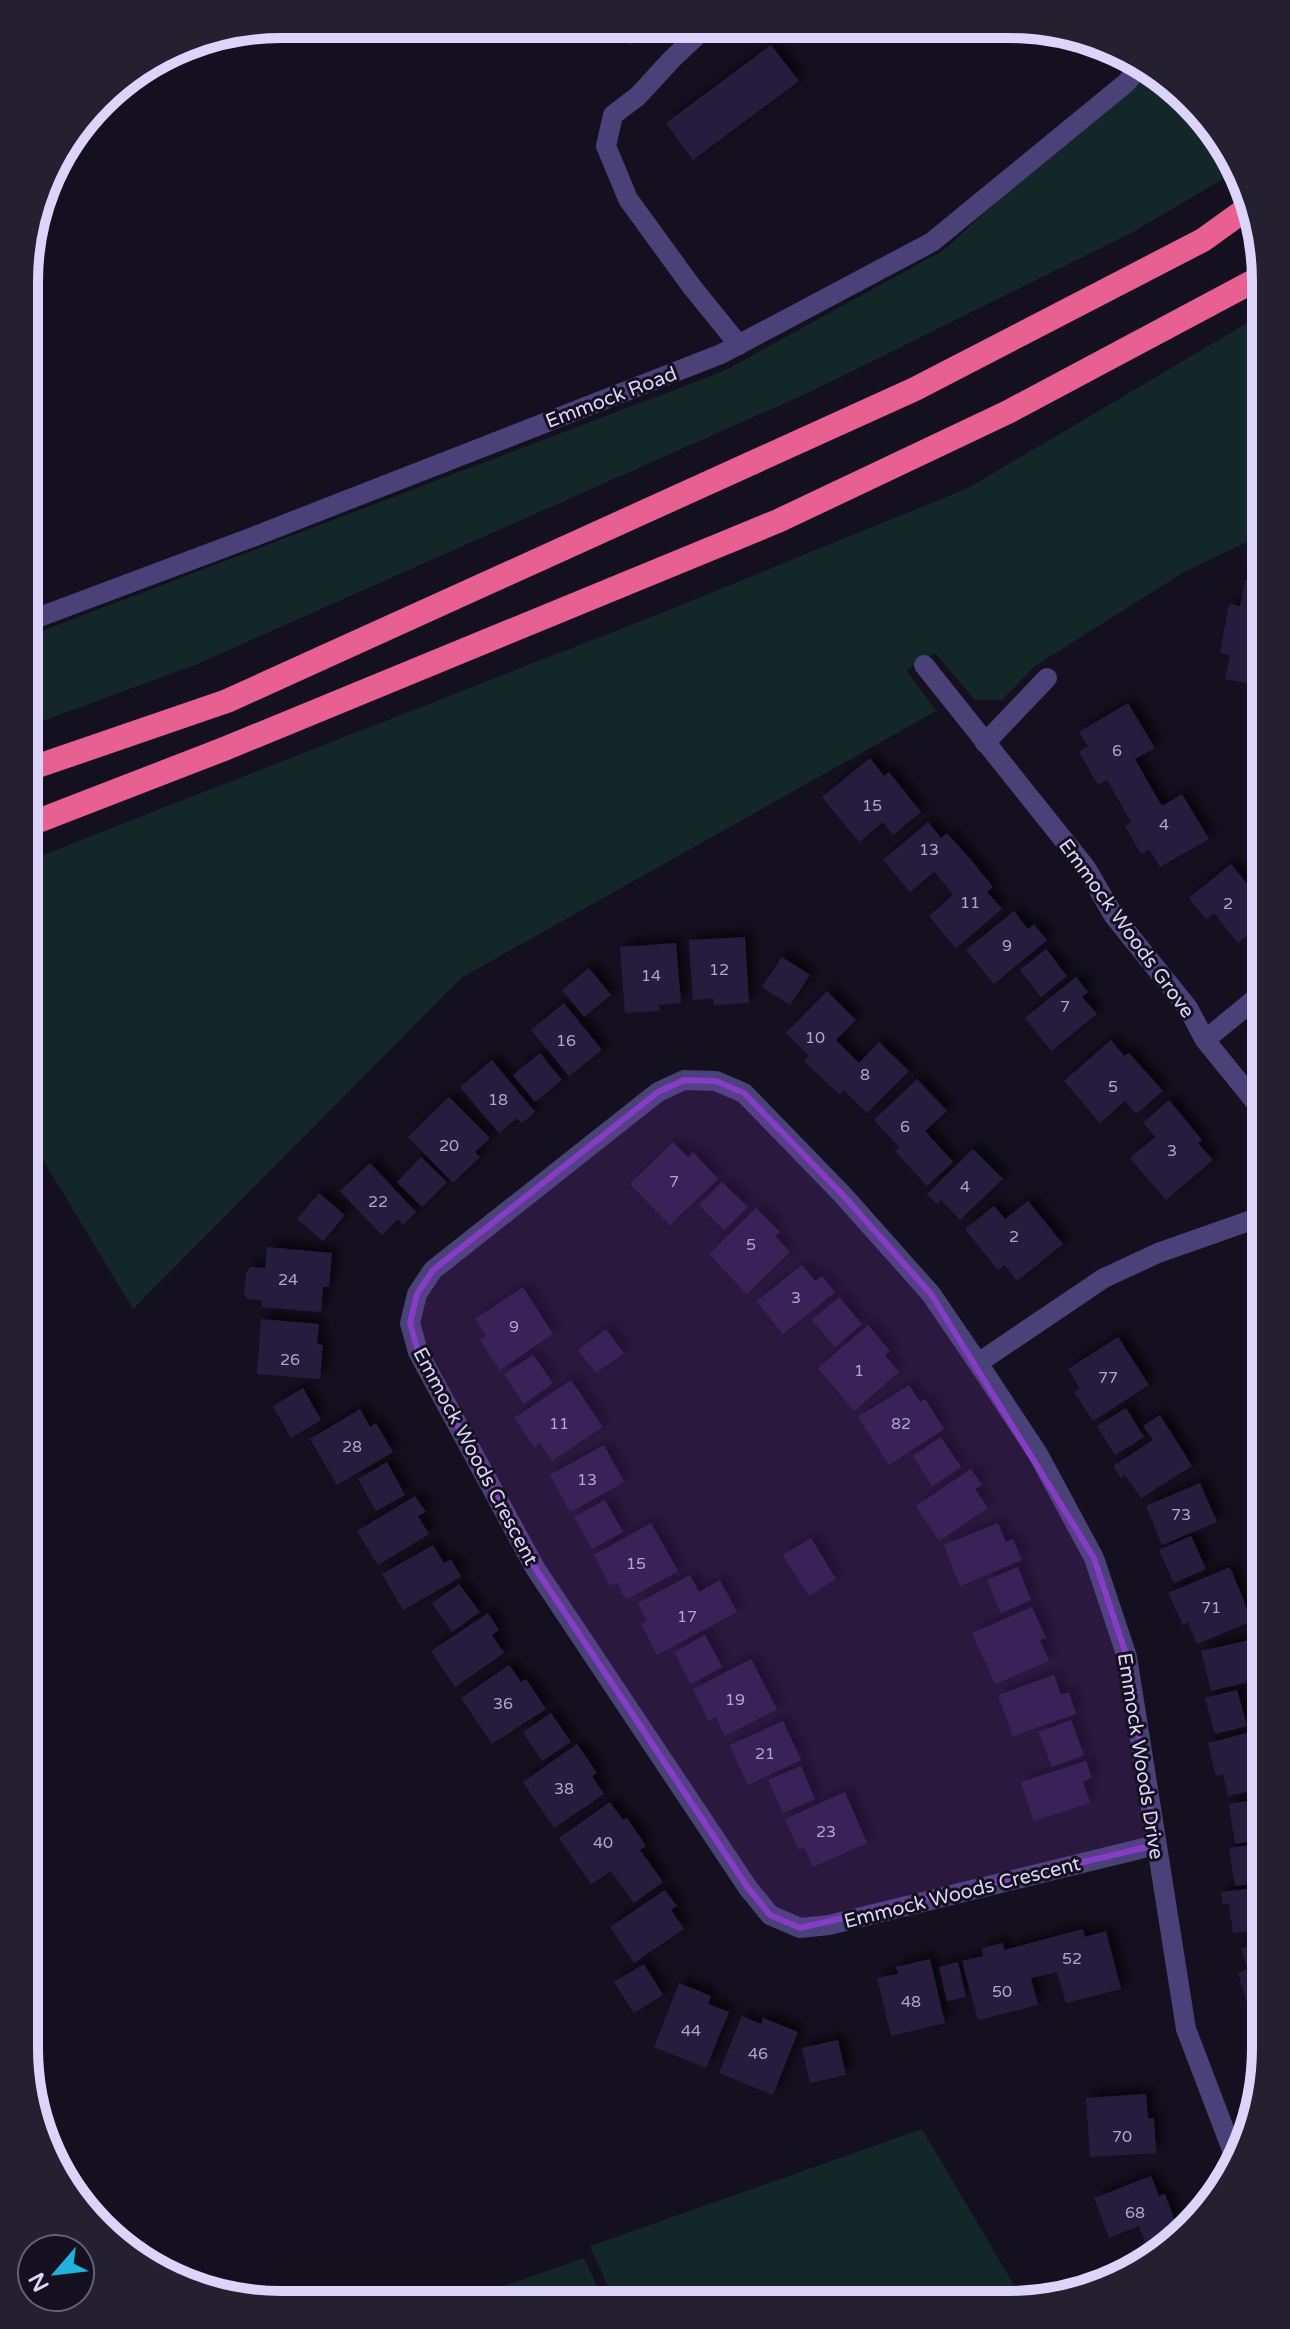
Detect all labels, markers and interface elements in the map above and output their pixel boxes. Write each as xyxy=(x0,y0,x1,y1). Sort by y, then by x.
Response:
street label: Emmock Road xyxy=(542,362,680,434)
house number: 6 xyxy=(1112,741,1122,761)
house number: 15 xyxy=(862,796,882,816)
house number: 4 xyxy=(1159,815,1169,835)
street label: Emmock Woods Grove xyxy=(1053,834,1199,1023)
house number: 13 xyxy=(919,840,939,860)
house number: 11 xyxy=(960,893,980,913)
house number: 2 xyxy=(1223,894,1233,914)
house number: 9 xyxy=(1002,936,1012,956)
house number: 12 xyxy=(709,960,729,980)
house number: 14 xyxy=(641,966,661,986)
house number: 7 xyxy=(1060,997,1070,1017)
house number: 10 xyxy=(805,1028,825,1048)
house number: 16 xyxy=(556,1031,576,1051)
house number: 8 xyxy=(860,1065,870,1085)
house number: 5 xyxy=(1108,1077,1118,1097)
house number: 18 xyxy=(488,1090,508,1110)
house number: 6 xyxy=(900,1117,910,1137)
house number: 20 xyxy=(439,1136,459,1156)
house number: 3 xyxy=(1167,1141,1177,1161)
house number: 7 xyxy=(669,1172,679,1192)
house number: 4 xyxy=(960,1177,970,1197)
house number: 22 xyxy=(368,1192,388,1212)
house number: 2 xyxy=(1009,1227,1019,1247)
house number: 5 xyxy=(746,1235,756,1255)
house number: 24 xyxy=(278,1270,298,1290)
house number: 3 xyxy=(791,1288,801,1308)
house number: 9 xyxy=(509,1317,519,1337)
street label: Emmock Woods Crescent xyxy=(408,1344,543,1570)
house number: 26 xyxy=(280,1350,300,1370)
house number: 1 xyxy=(854,1361,864,1381)
house number: 77 xyxy=(1098,1368,1118,1388)
house number: 11 xyxy=(549,1414,569,1434)
house number: 82 xyxy=(891,1414,911,1434)
house number: 28 xyxy=(342,1437,362,1457)
house number: 13 xyxy=(577,1470,597,1490)
house number: 73 xyxy=(1171,1505,1191,1525)
house number: 15 xyxy=(626,1554,646,1574)
house number: 71 xyxy=(1201,1598,1221,1618)
house number: 17 xyxy=(677,1607,697,1627)
street label: Emmock Woods Drive xyxy=(1112,1651,1168,1861)
house number: 19 xyxy=(725,1690,745,1710)
house number: 36 xyxy=(493,1694,513,1714)
house number: 21 xyxy=(755,1744,775,1764)
house number: 38 xyxy=(554,1779,574,1799)
house number: 23 xyxy=(816,1822,836,1842)
house number: 40 xyxy=(593,1833,613,1853)
street label: Emmock Woods Crescent xyxy=(842,1852,1083,1934)
house number: 52 xyxy=(1062,1949,1082,1969)
house number: 50 xyxy=(992,1982,1012,2002)
house number: 48 xyxy=(901,1992,921,2012)
house number: 44 xyxy=(681,2021,701,2041)
house number: 46 xyxy=(748,2044,768,2064)
house number: 70 xyxy=(1112,2127,1132,2147)
house number: 68 xyxy=(1125,2203,1145,2223)
north arrow xyxy=(16,2233,96,2313)
text: N xyxy=(24,2268,55,2296)

